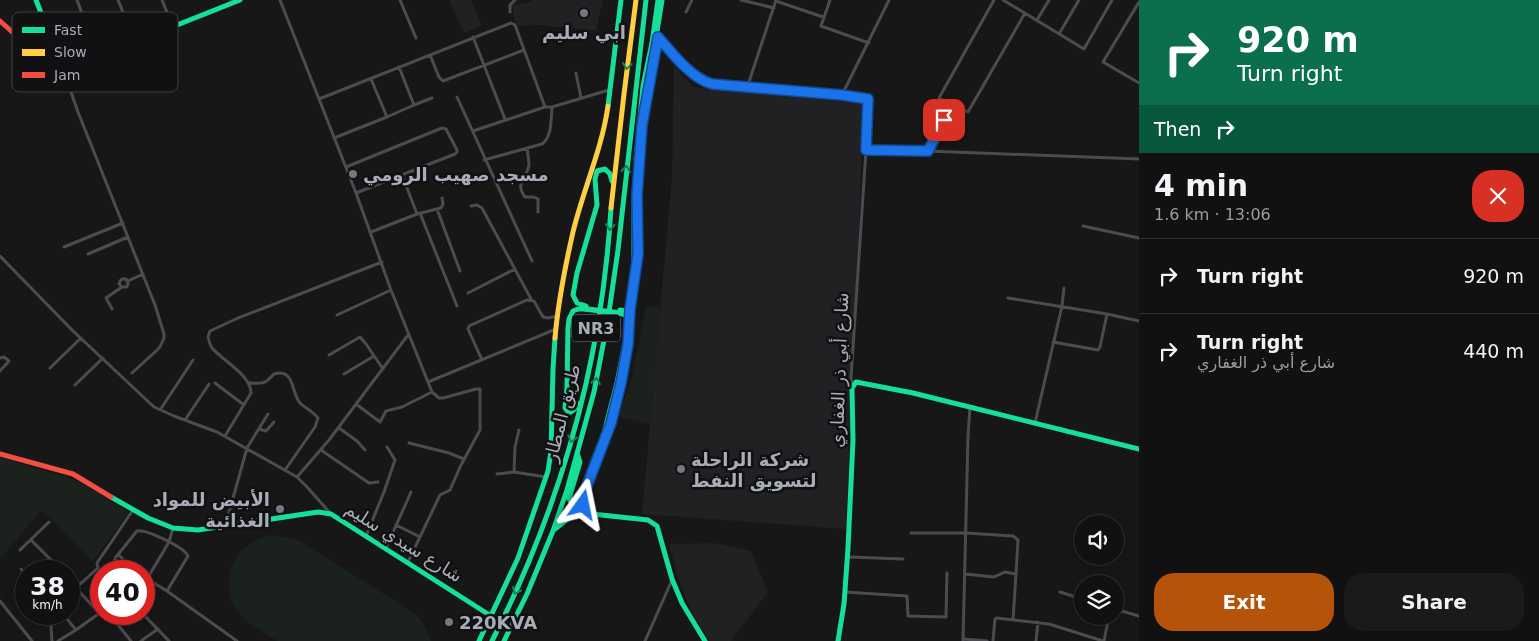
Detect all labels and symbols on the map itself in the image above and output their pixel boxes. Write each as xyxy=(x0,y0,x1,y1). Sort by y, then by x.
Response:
marker: ابي سليم xyxy=(578,7,590,19)
legend xyxy=(12,12,178,92)
text: Fast xyxy=(54,22,83,38)
place label: ابي سليم xyxy=(542,22,626,44)
text: Slow xyxy=(54,44,87,60)
one-way arrow xyxy=(622,62,633,70)
text: Jam xyxy=(53,67,80,83)
pin xyxy=(923,99,965,141)
place label: مسجد صهيب الرومي xyxy=(363,164,549,186)
one-way arrow xyxy=(620,164,631,172)
marker: مسجد صهيب الرومي xyxy=(347,168,359,180)
one-way arrow xyxy=(605,224,616,232)
street label: شارع أبي ذر الغفاري xyxy=(825,292,853,448)
road number: NR3 xyxy=(572,314,620,342)
street label: طريق المطار xyxy=(539,362,585,465)
one-way arrow xyxy=(590,377,601,386)
one-way arrow xyxy=(567,434,578,443)
place label: شركة الراحلة لتسويق النفط xyxy=(691,449,816,492)
marker: شركة الراحلة لتسويق النفط xyxy=(675,463,687,475)
position arrow xyxy=(556,478,608,530)
place label: الأبيض للمواد الغذائية xyxy=(153,489,270,531)
street label: شارع سيدي سليم xyxy=(341,498,466,587)
marker: الأبيض للمواد الغذائية xyxy=(274,503,286,515)
speed limit sign: 40 xyxy=(90,560,155,625)
one-way arrow xyxy=(512,586,523,595)
place label: 220KVA xyxy=(459,612,537,633)
marker: 220KVA xyxy=(443,616,455,628)

